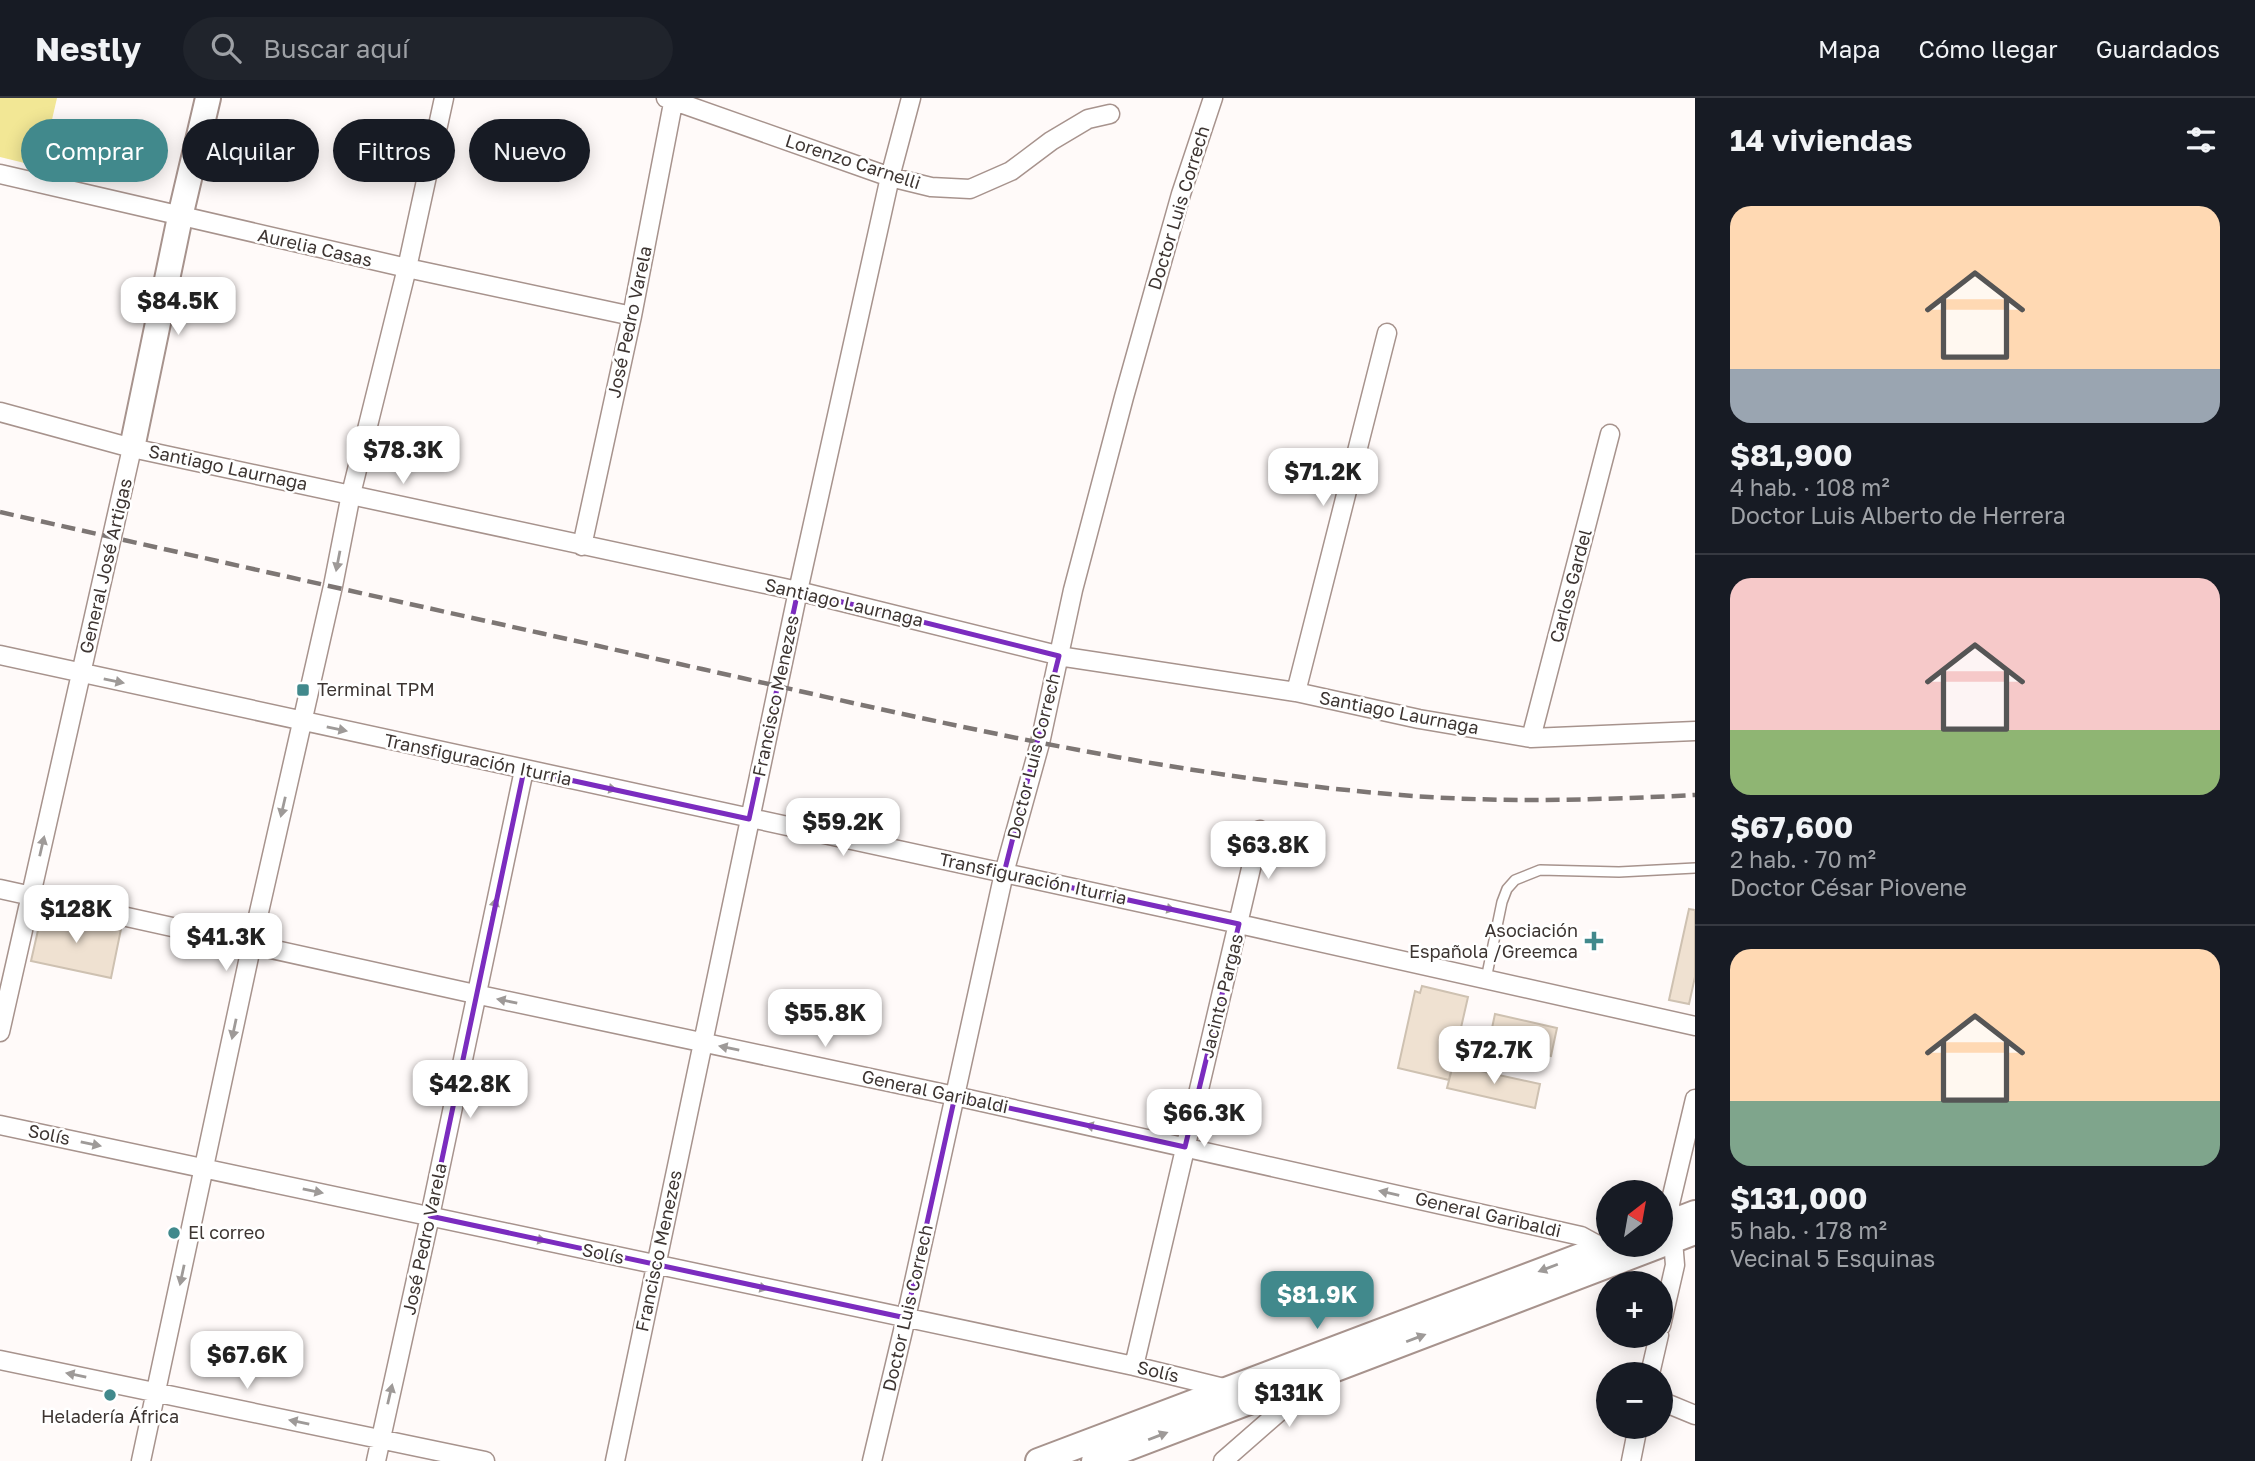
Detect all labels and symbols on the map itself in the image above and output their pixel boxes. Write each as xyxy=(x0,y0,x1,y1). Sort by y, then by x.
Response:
street label: Doctor Luis Correch xyxy=(1143,123,1214,293)
street label: Lorenzo Carnelli xyxy=(783,129,924,193)
street label: Aurelia Casas xyxy=(256,223,375,271)
street label: José Pedro Varela xyxy=(602,244,656,400)
pin: $84.5K xyxy=(121,278,235,337)
pin: $78.3K xyxy=(346,426,460,486)
street label: Santiago Laurnaga xyxy=(147,439,310,495)
pin: $71.2K xyxy=(1266,448,1380,508)
street label: General José Artigas xyxy=(74,476,136,656)
street label: Carlos Gardel xyxy=(1544,526,1596,645)
one-way arrow xyxy=(332,550,343,572)
street label: Santiago Laurnaga xyxy=(763,573,926,631)
street label: Francisco Menezes xyxy=(747,613,803,779)
street label: Doctor Luis Correch xyxy=(1002,670,1064,841)
one-way arrow xyxy=(103,675,125,686)
place label: Terminal TPM xyxy=(317,678,435,700)
marker: Terminal TPM xyxy=(295,682,311,698)
street label: Santiago Laurnaga xyxy=(1318,686,1481,738)
one-way arrow xyxy=(326,724,348,735)
street label: Transfiguración Iturria xyxy=(382,728,574,790)
one-way arrow xyxy=(596,783,618,794)
one-way arrow xyxy=(277,796,288,818)
pin: $59.2K xyxy=(786,798,900,858)
pin: $63.8K xyxy=(1211,822,1325,881)
one-way arrow xyxy=(37,835,48,857)
street label: Transfiguración Iturria xyxy=(937,847,1129,909)
pin: $128K xyxy=(27,886,125,945)
one-way arrow xyxy=(489,897,500,919)
one-way arrow xyxy=(1154,902,1176,913)
pin: $41.3K xyxy=(169,914,283,973)
place label: Asociación Española /Greemca xyxy=(1409,919,1578,962)
street label: Jacinto Pargas xyxy=(1195,931,1247,1060)
marker: Asociación Española /Greemca xyxy=(1584,931,1604,951)
pin: $55.8K xyxy=(768,990,882,1049)
one-way arrow xyxy=(496,995,518,1006)
one-way arrow xyxy=(229,1018,240,1040)
pin: $72.7K xyxy=(1437,1026,1551,1086)
one-way arrow xyxy=(718,1043,740,1054)
pin: $42.8K xyxy=(413,1060,527,1120)
street label: General Garibaldi xyxy=(860,1065,1011,1117)
pin: $66.3K xyxy=(1147,1090,1261,1149)
street label: Solís xyxy=(26,1119,72,1149)
one-way arrow xyxy=(1084,1122,1106,1133)
one-way arrow xyxy=(80,1139,102,1150)
street label: José Pedro Varela xyxy=(397,1161,451,1317)
street label: Francisco Menezes xyxy=(630,1168,686,1334)
north arrow xyxy=(1596,1180,1673,1256)
one-way arrow xyxy=(302,1186,324,1197)
one-way arrow xyxy=(1378,1187,1400,1198)
street label: General Garibaldi xyxy=(1413,1187,1563,1242)
place label: El correo xyxy=(188,1221,265,1243)
street label: Doctor Luis Correch xyxy=(877,1222,937,1393)
marker: El correo xyxy=(166,1225,182,1241)
one-way arrow xyxy=(525,1234,547,1245)
street label: Solís xyxy=(580,1238,626,1268)
one-way arrow xyxy=(1538,1263,1559,1274)
one-way arrow xyxy=(176,1264,187,1286)
pin: $81.9K xyxy=(1260,1272,1374,1331)
one-way arrow xyxy=(747,1281,769,1292)
pin: $67.6K xyxy=(190,1332,304,1391)
one-way arrow xyxy=(1406,1332,1427,1343)
street label: Solís xyxy=(1135,1356,1181,1387)
one-way arrow xyxy=(65,1370,87,1381)
pin: $131K xyxy=(1240,1370,1338,1429)
one-way arrow xyxy=(385,1383,396,1405)
marker: Heladería África xyxy=(102,1387,118,1403)
place label: Heladería África xyxy=(41,1405,179,1427)
one-way arrow xyxy=(288,1416,310,1427)
one-way arrow xyxy=(1147,1431,1168,1442)

